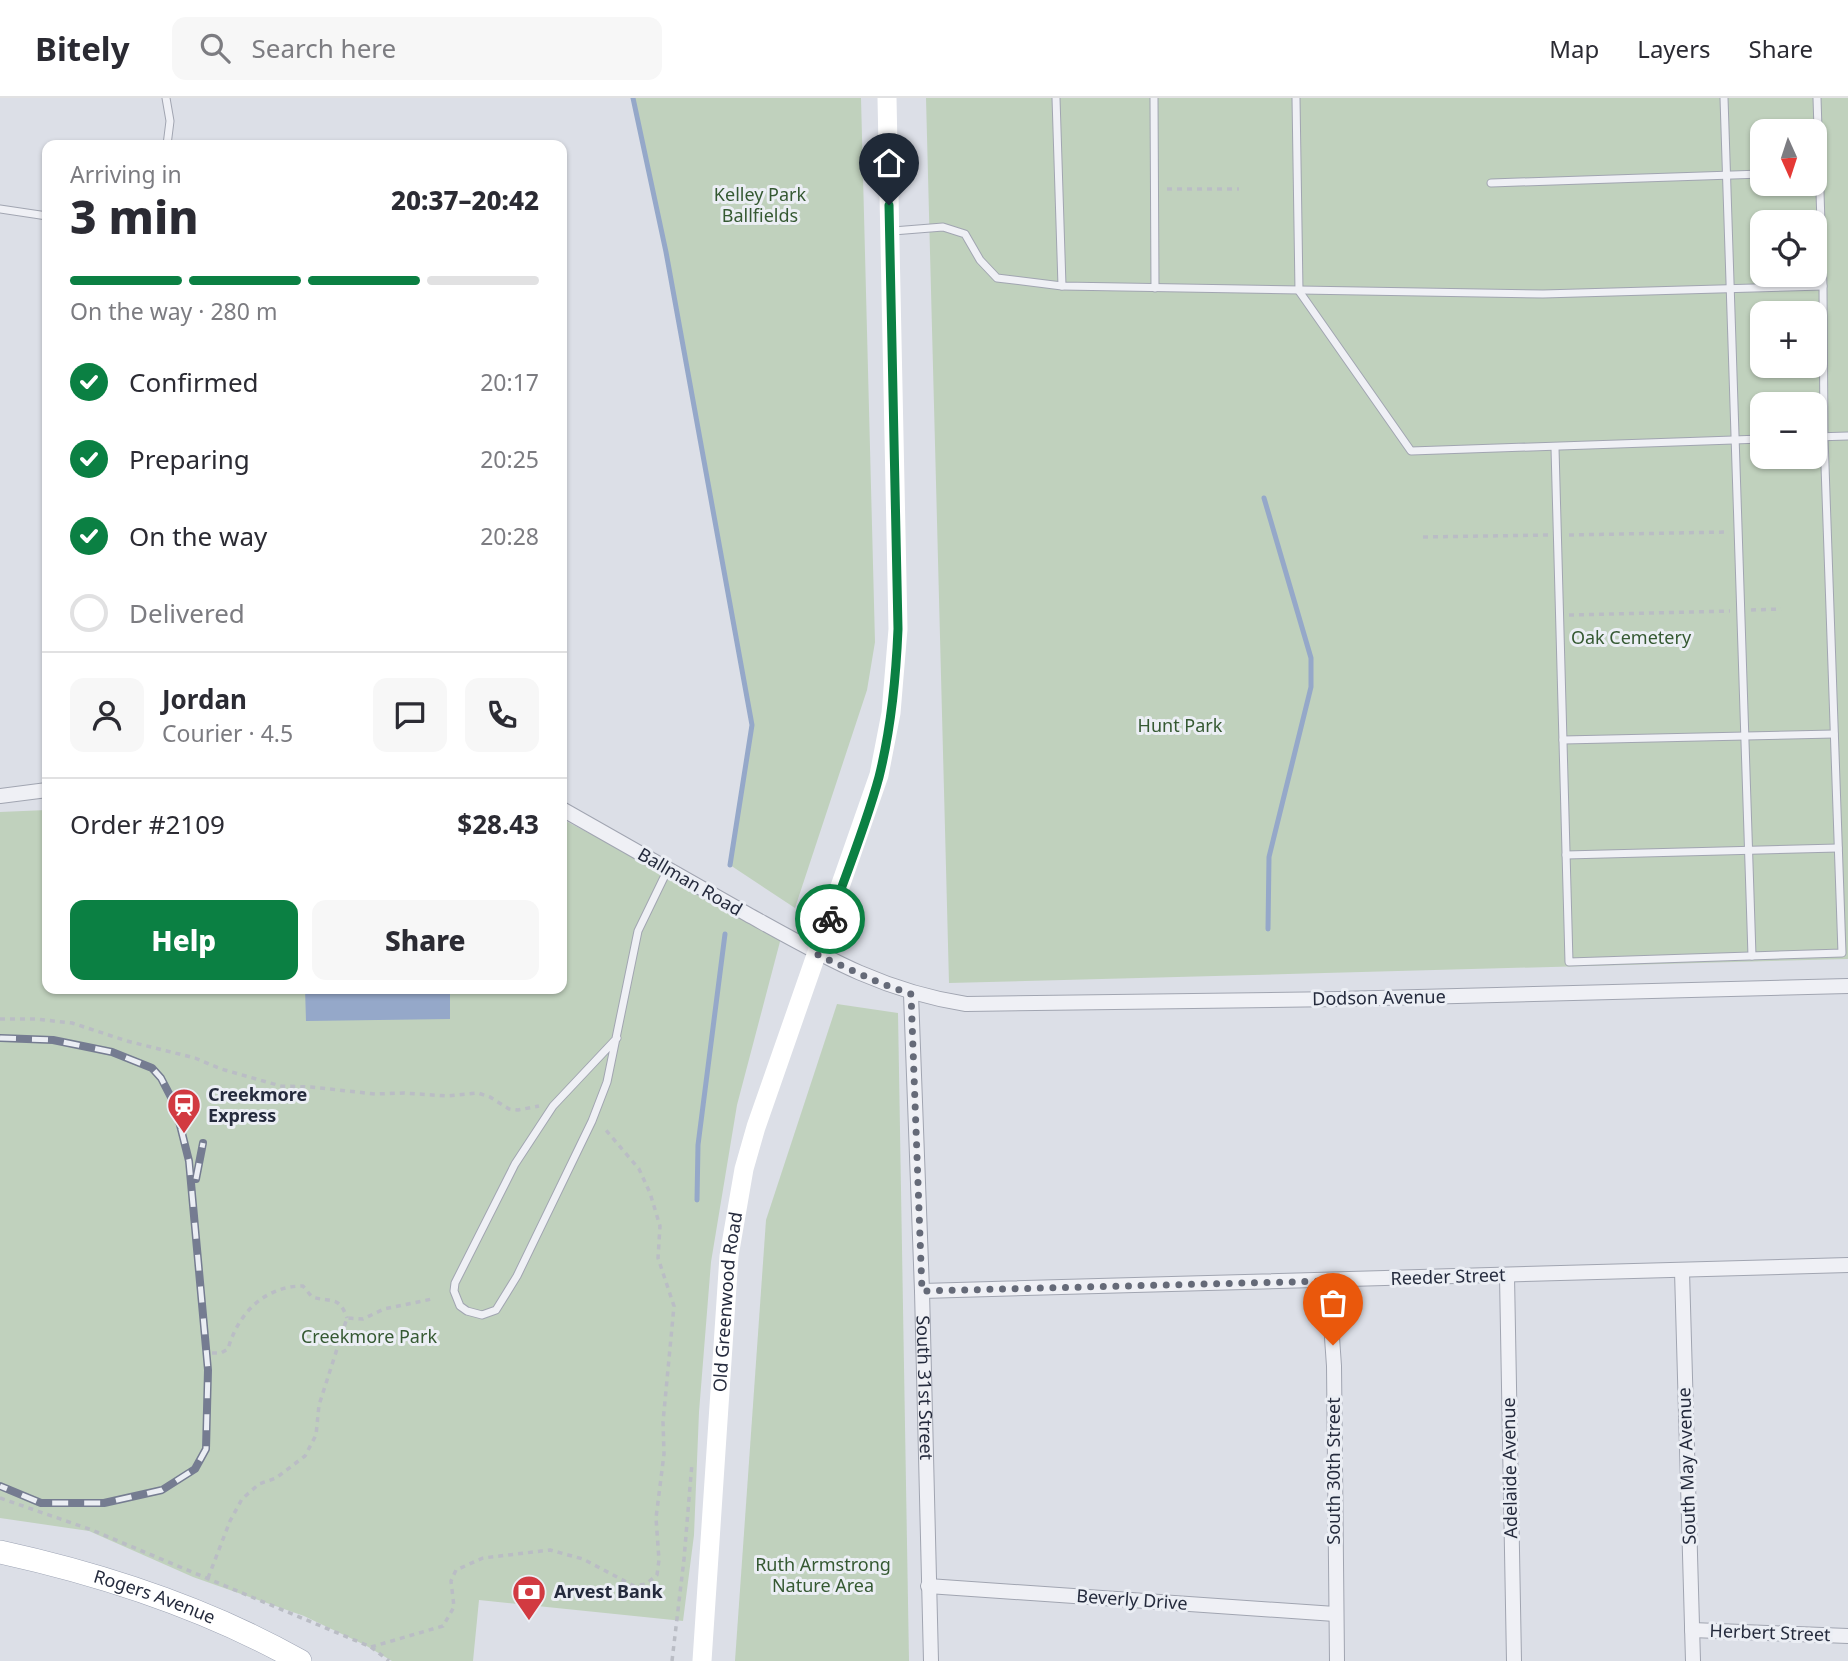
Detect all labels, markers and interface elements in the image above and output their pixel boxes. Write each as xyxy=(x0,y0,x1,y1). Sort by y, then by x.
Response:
search box xyxy=(172,17,662,80)
text: Bitely xyxy=(35,26,130,71)
icon: search xyxy=(196,29,234,67)
text: Search here xyxy=(252,30,396,66)
text: Map xyxy=(1549,32,1599,65)
text: Layers xyxy=(1637,32,1711,65)
text: Share xyxy=(1749,32,1813,65)
north arrow xyxy=(1750,119,1827,196)
map controls xyxy=(1750,119,1827,469)
pin xyxy=(859,133,919,205)
icon: home xyxy=(870,144,908,182)
text: Arriving in xyxy=(70,158,182,190)
text: 20:37–20:42 xyxy=(391,182,539,218)
park label: Kelley Park Ballfields xyxy=(714,182,807,227)
text: 3 min xyxy=(70,185,199,247)
button: locate xyxy=(1750,210,1827,287)
text: On the way · 280 m xyxy=(70,295,277,327)
button: + xyxy=(1750,301,1827,378)
icon: check xyxy=(70,363,108,401)
text: Confirmed xyxy=(129,364,259,400)
text: 20:17 xyxy=(480,366,539,398)
button: − xyxy=(1750,392,1827,469)
icon: check xyxy=(70,440,108,478)
text: Preparing xyxy=(129,441,250,477)
text: 20:25 xyxy=(480,443,539,475)
icon: check xyxy=(70,517,108,555)
text: On the way xyxy=(129,518,267,554)
text: 20:28 xyxy=(480,520,539,552)
text: Delivered xyxy=(129,595,245,631)
park label: Oak Cemetery xyxy=(1571,625,1692,649)
button: person xyxy=(70,678,144,752)
button: chat xyxy=(373,678,447,752)
button: phone xyxy=(465,678,539,752)
text: Jordan xyxy=(162,681,247,717)
park label: Hunt Park xyxy=(1138,713,1223,737)
text: Courier · 4.5 xyxy=(162,717,293,749)
text: Order #2109 xyxy=(70,806,225,842)
text: $28.43 xyxy=(457,806,539,842)
street label: Ballman Road xyxy=(634,841,747,921)
courier xyxy=(795,884,865,954)
button: Help xyxy=(70,900,298,980)
button: Share xyxy=(312,900,539,980)
icon: bike xyxy=(811,900,849,938)
street label: Dodson Avenue xyxy=(1312,984,1446,1010)
place label: Creekmore Express xyxy=(208,1082,307,1127)
station icon: Creekmore Express xyxy=(165,1086,203,1135)
street label: Old Greenwood Road xyxy=(707,1210,747,1393)
street label: Reeder Street xyxy=(1390,1262,1506,1290)
pin xyxy=(1303,1273,1363,1345)
icon: bag xyxy=(1314,1284,1352,1322)
street label: South 31st Street xyxy=(912,1315,939,1461)
park label: Creekmore Park xyxy=(301,1324,437,1348)
street label: South May Avenue xyxy=(1671,1387,1701,1545)
street label: South 30th Street xyxy=(1321,1397,1345,1545)
street label: Adelaide Avenue xyxy=(1496,1397,1522,1539)
park label: Ruth Armstrong Nature Area xyxy=(755,1552,891,1597)
street label: Rogers Avenue xyxy=(91,1563,219,1629)
bank icon: Arvest Bank xyxy=(510,1573,548,1622)
place label: Arvest Bank xyxy=(554,1579,664,1603)
street label: Beverly Drive xyxy=(1076,1583,1188,1615)
street label: Herbert Street xyxy=(1709,1618,1831,1646)

